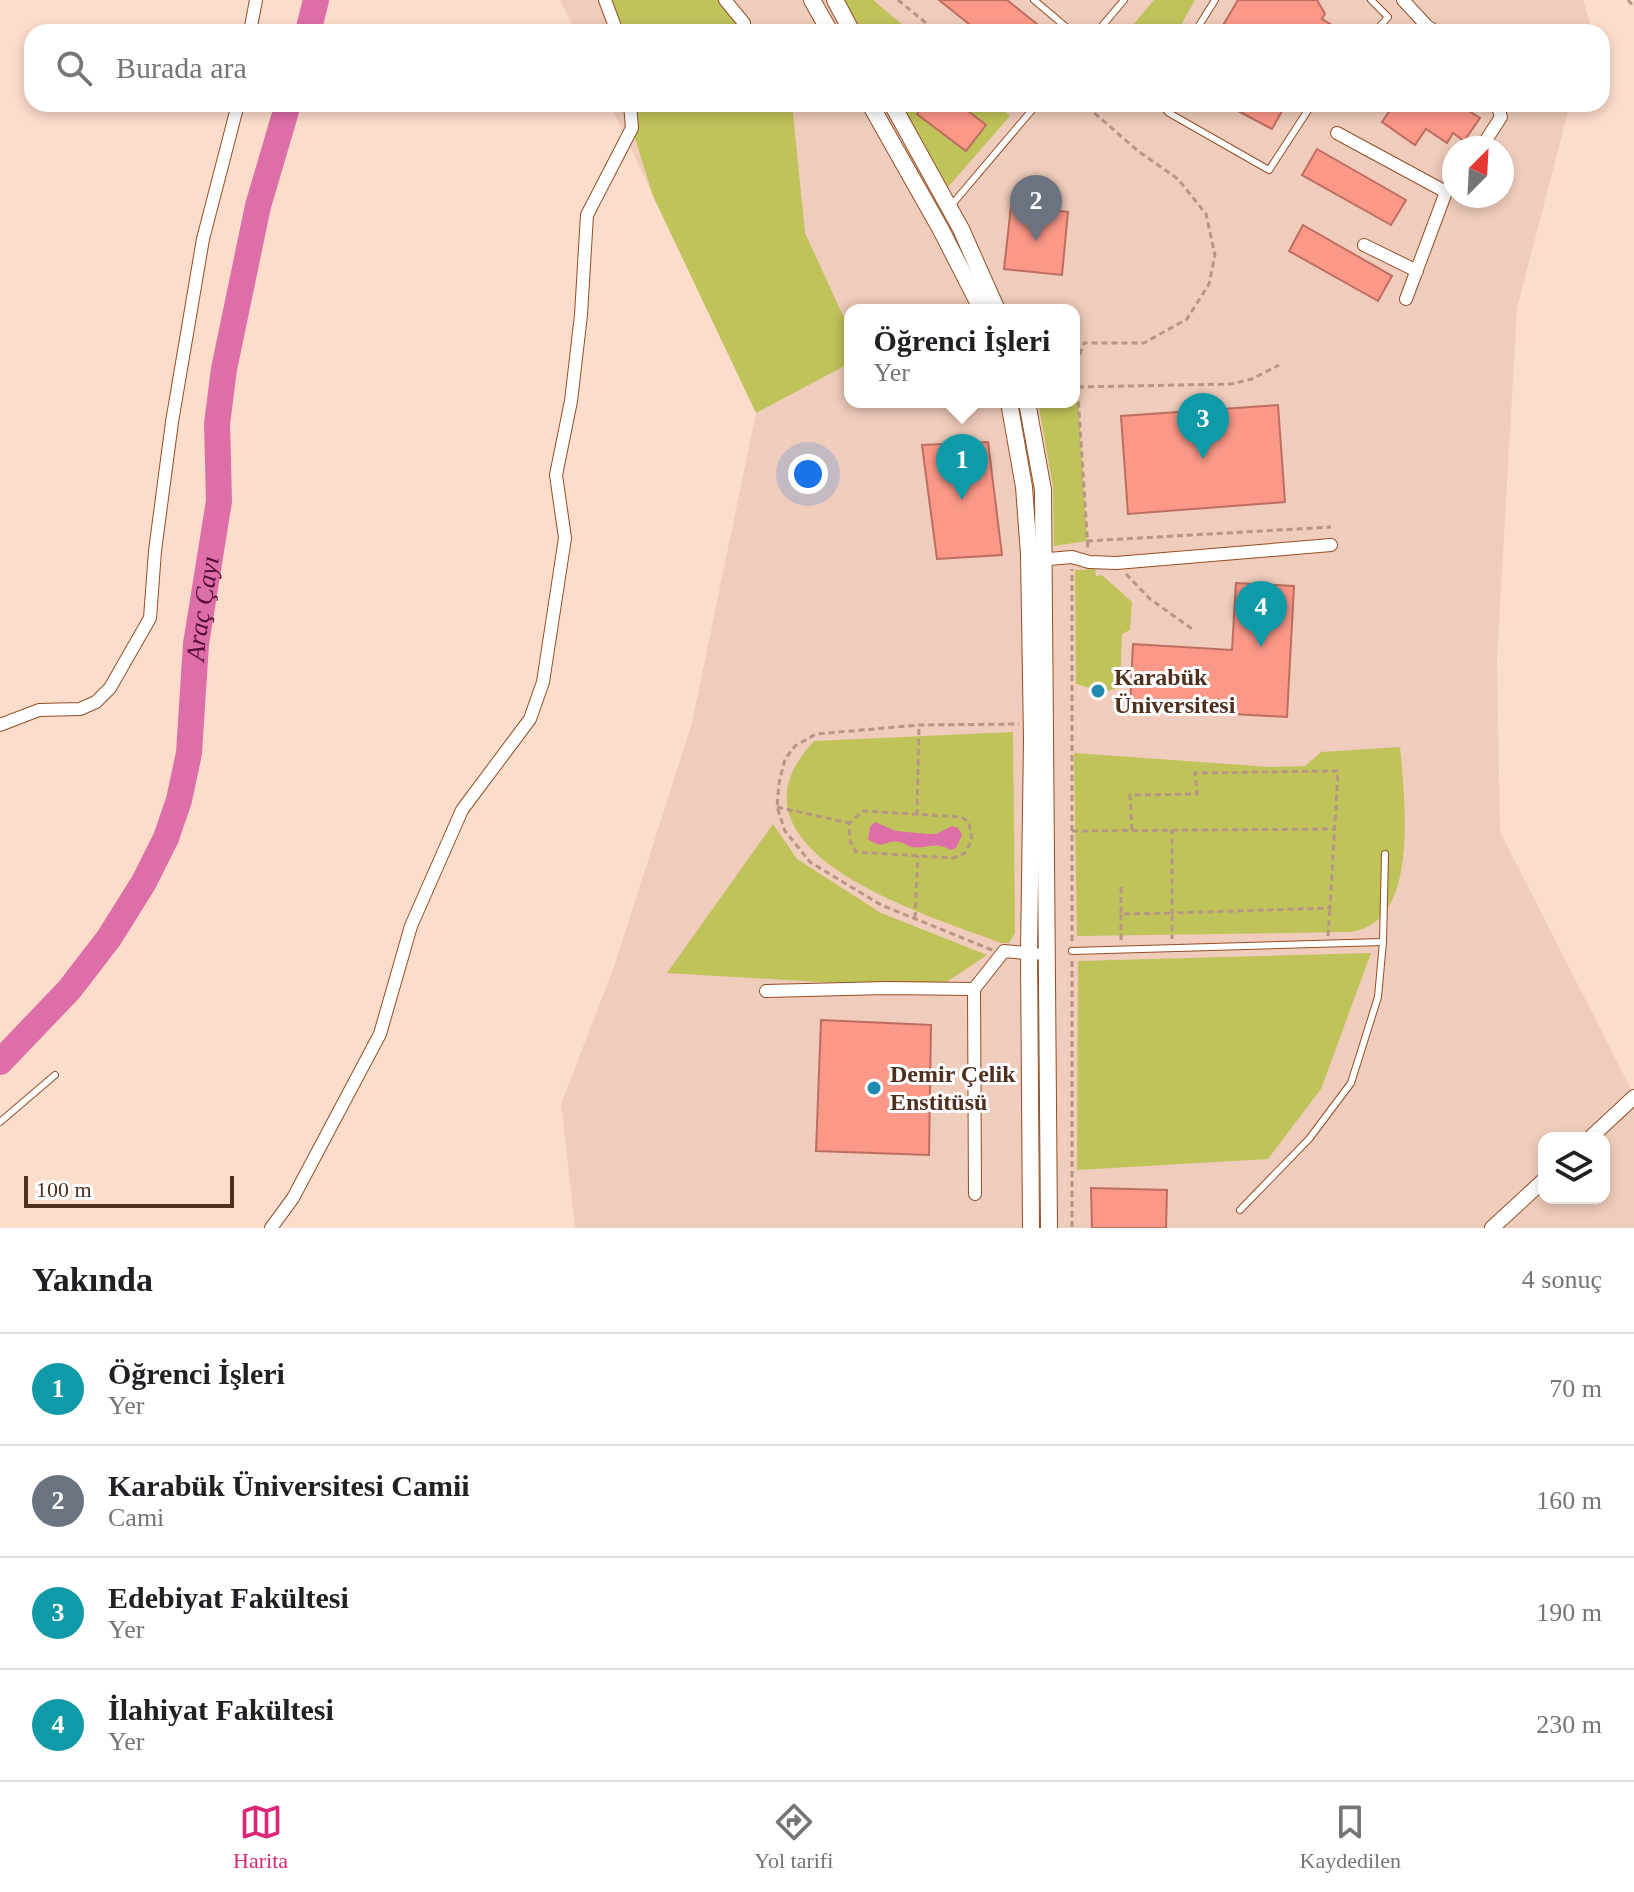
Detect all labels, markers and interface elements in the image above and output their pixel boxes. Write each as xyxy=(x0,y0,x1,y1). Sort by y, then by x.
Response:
search box xyxy=(24,24,1610,112)
icon: search xyxy=(52,46,96,90)
text: Burada ara xyxy=(116,51,247,84)
north arrow xyxy=(1442,136,1514,208)
pin: 2 xyxy=(1010,175,1062,241)
popup xyxy=(844,304,1080,408)
text: Öğrenci İşleri xyxy=(874,324,1050,357)
text: Yer xyxy=(874,358,910,387)
pin: 3 xyxy=(1177,393,1229,459)
pin: 1 xyxy=(936,434,988,500)
your location xyxy=(788,454,828,494)
water label: Araç Çayı xyxy=(181,554,225,664)
pin: 4 xyxy=(1235,581,1287,647)
place label: Karabük Üniversitesi xyxy=(1114,664,1236,718)
marker: Karabük Üniversitesi xyxy=(1089,682,1107,700)
place label: Demir Çelik Enstitüsü xyxy=(890,1061,1016,1115)
marker: Demir Çelik Enstitüsü xyxy=(865,1079,883,1097)
map controls xyxy=(1538,1132,1610,1204)
button: layers xyxy=(1538,1132,1610,1204)
scale bar xyxy=(24,1172,234,1208)
text: 100 m xyxy=(36,1177,92,1202)
text: Yakında xyxy=(32,1261,153,1298)
text: 4 sonuç xyxy=(1522,1265,1602,1294)
text: Öğrenci İşleri xyxy=(108,1357,285,1390)
text: 1 xyxy=(52,1374,65,1403)
text: 70 m xyxy=(1549,1374,1602,1403)
text: Yer xyxy=(108,1391,144,1420)
text: Karabük Üniversitesi Camii xyxy=(108,1469,470,1502)
text: 2 xyxy=(52,1486,65,1515)
text: 160 m xyxy=(1536,1486,1602,1515)
text: Cami xyxy=(108,1503,164,1532)
text: Edebiyat Fakültesi xyxy=(108,1581,349,1614)
text: 3 xyxy=(52,1598,65,1627)
text: 190 m xyxy=(1536,1598,1602,1627)
text: Yer xyxy=(108,1615,144,1644)
text: İlahiyat Fakültesi xyxy=(108,1693,334,1726)
text: 4 xyxy=(52,1710,65,1739)
text: 230 m xyxy=(1536,1710,1602,1739)
text: Yer xyxy=(108,1727,144,1756)
tab: Harita xyxy=(233,1800,288,1874)
tab: Yol tarifi xyxy=(754,1800,833,1874)
tab: Kaydedilen xyxy=(1300,1800,1401,1874)

